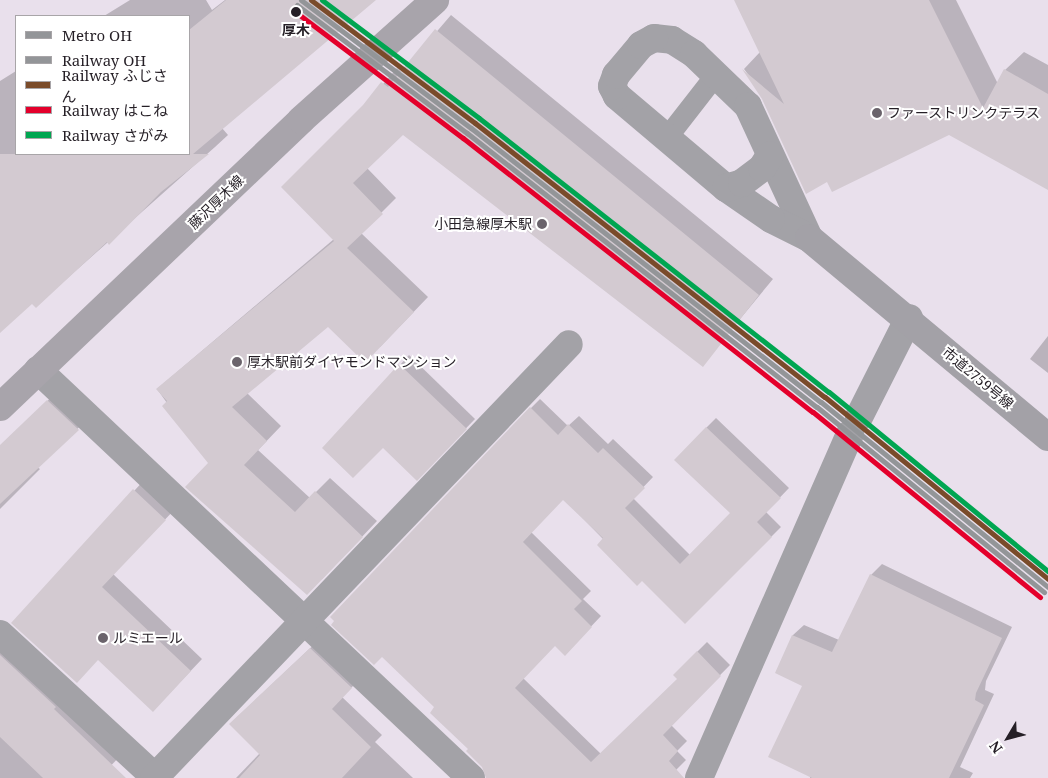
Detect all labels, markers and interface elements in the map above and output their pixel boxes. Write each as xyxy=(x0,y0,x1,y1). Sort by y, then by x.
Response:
marker: 厚木 xyxy=(289,5,303,19)
legend xyxy=(15,15,190,155)
place label: 厚木 xyxy=(282,22,310,38)
text: Metro OH xyxy=(62,25,132,45)
text: Railway OH xyxy=(62,50,146,70)
text: Railway ふじさん xyxy=(61,65,168,106)
text: Railway はこね xyxy=(62,100,168,120)
place label: ファーストリンクテラス xyxy=(887,105,1041,121)
marker: ファーストリンクテラス xyxy=(871,107,883,119)
text: Railway さがみ xyxy=(62,125,168,145)
street label: 藤沢厚木線 xyxy=(185,172,247,232)
place label: 小田急線厚木駅 xyxy=(434,216,532,232)
marker: 小田急線厚木駅 xyxy=(536,218,548,230)
street label: 市道2759号線 xyxy=(939,344,1017,412)
place label: 厚木駅前ダイヤモンドマンション xyxy=(247,354,457,370)
marker: 厚木駅前ダイヤモンドマンション xyxy=(231,356,243,368)
place label: ルミエール xyxy=(113,630,183,646)
marker: ルミエール xyxy=(97,632,109,644)
north arrow xyxy=(983,713,1033,763)
text: N xyxy=(985,737,1007,757)

